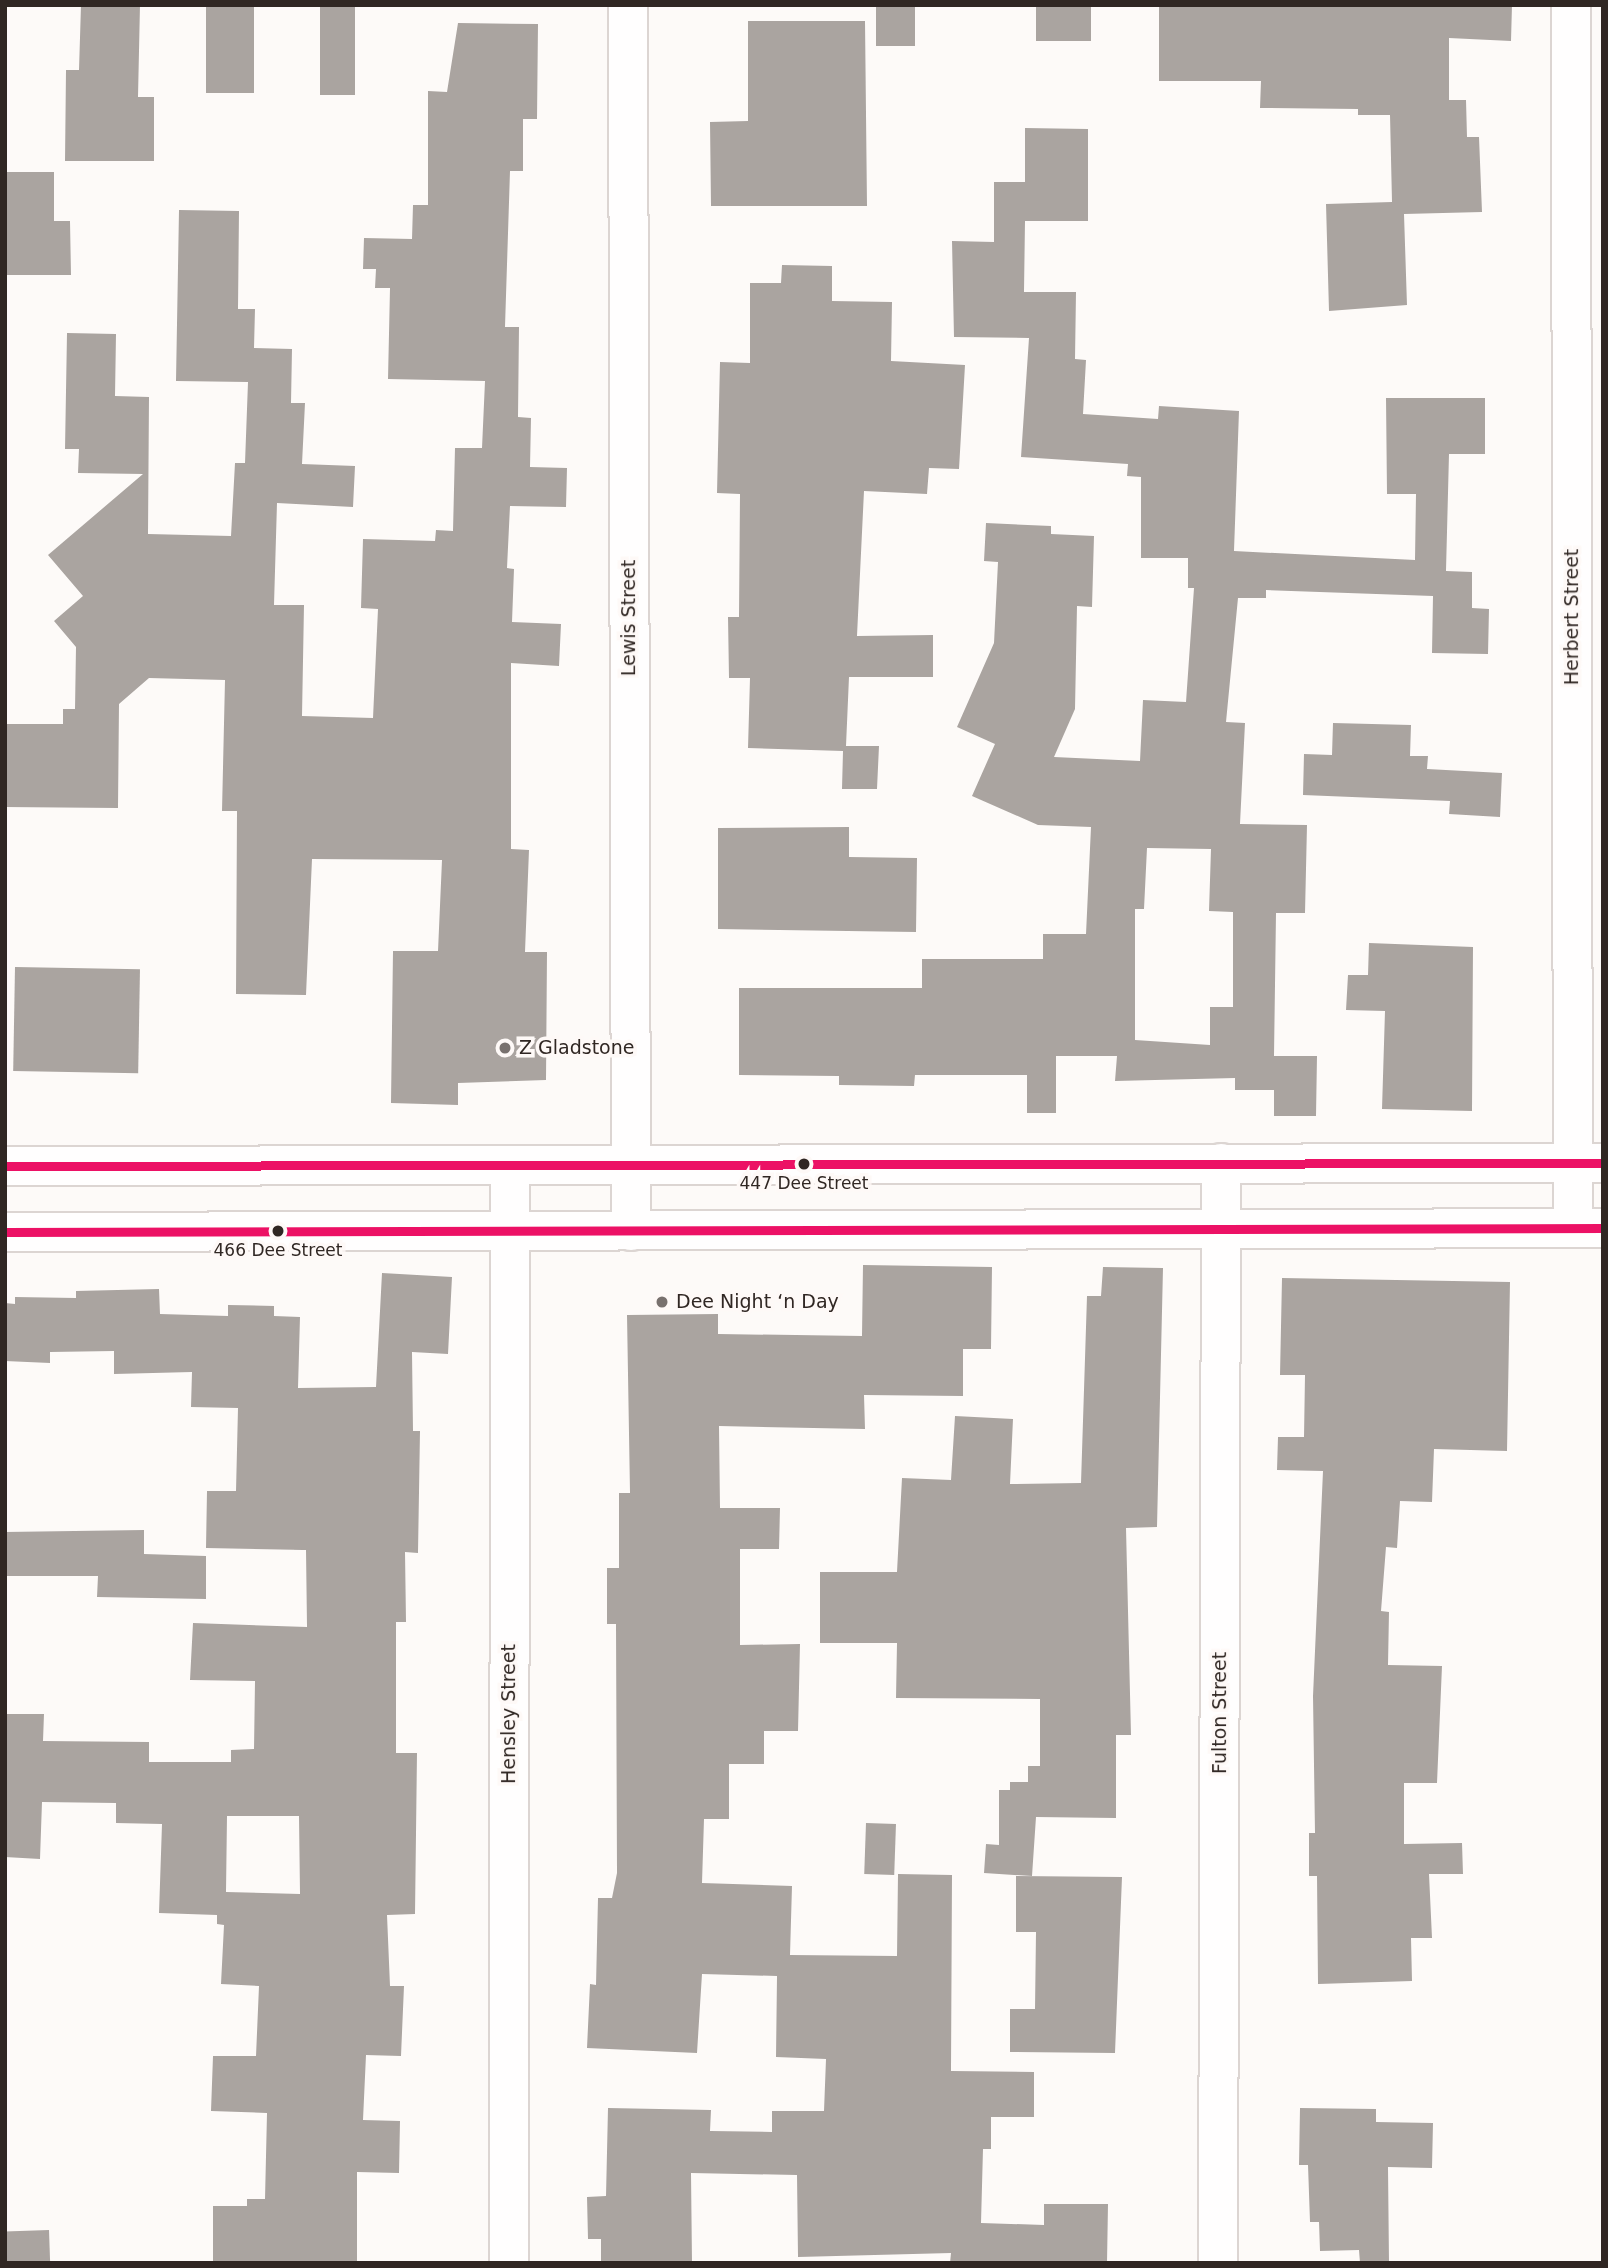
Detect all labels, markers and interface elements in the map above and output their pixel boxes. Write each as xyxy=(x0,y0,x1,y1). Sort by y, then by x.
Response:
street label: Herbert Street xyxy=(1561,549,1583,685)
street label: Lewis Street xyxy=(618,560,640,676)
place label: Z Gladstone xyxy=(519,1037,634,1059)
marker: Z Gladstone xyxy=(497,1040,513,1056)
marker: 447 Dee Street xyxy=(797,1157,811,1171)
place label: 447 Dee Street xyxy=(740,1174,868,1194)
marker: 466 Dee Street xyxy=(271,1224,285,1238)
place label: 466 Dee Street xyxy=(214,1241,342,1261)
place label: Dee Night ‘n Day xyxy=(676,1291,839,1313)
marker: Dee Night ‘n Day xyxy=(654,1294,670,1310)
street label: Hensley Street xyxy=(498,1644,520,1784)
street label: Fulton Street xyxy=(1209,1652,1231,1774)

